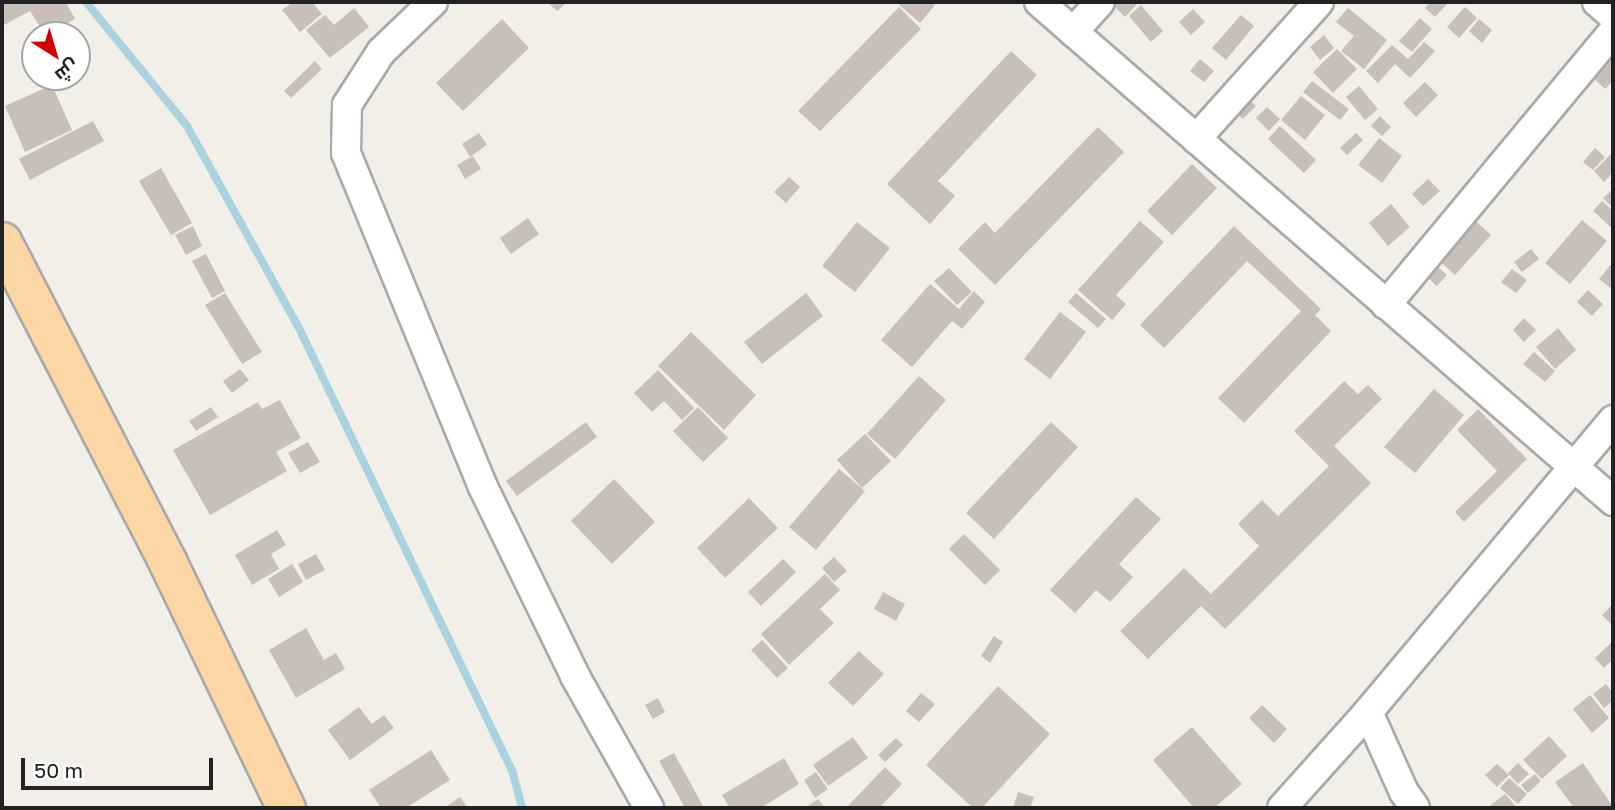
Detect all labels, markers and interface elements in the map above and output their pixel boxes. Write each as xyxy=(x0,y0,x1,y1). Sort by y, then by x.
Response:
north arrow xyxy=(21,21,91,91)
text: ش xyxy=(51,55,84,88)
scale bar xyxy=(24,744,217,788)
text: 50 m xyxy=(34,757,83,783)

